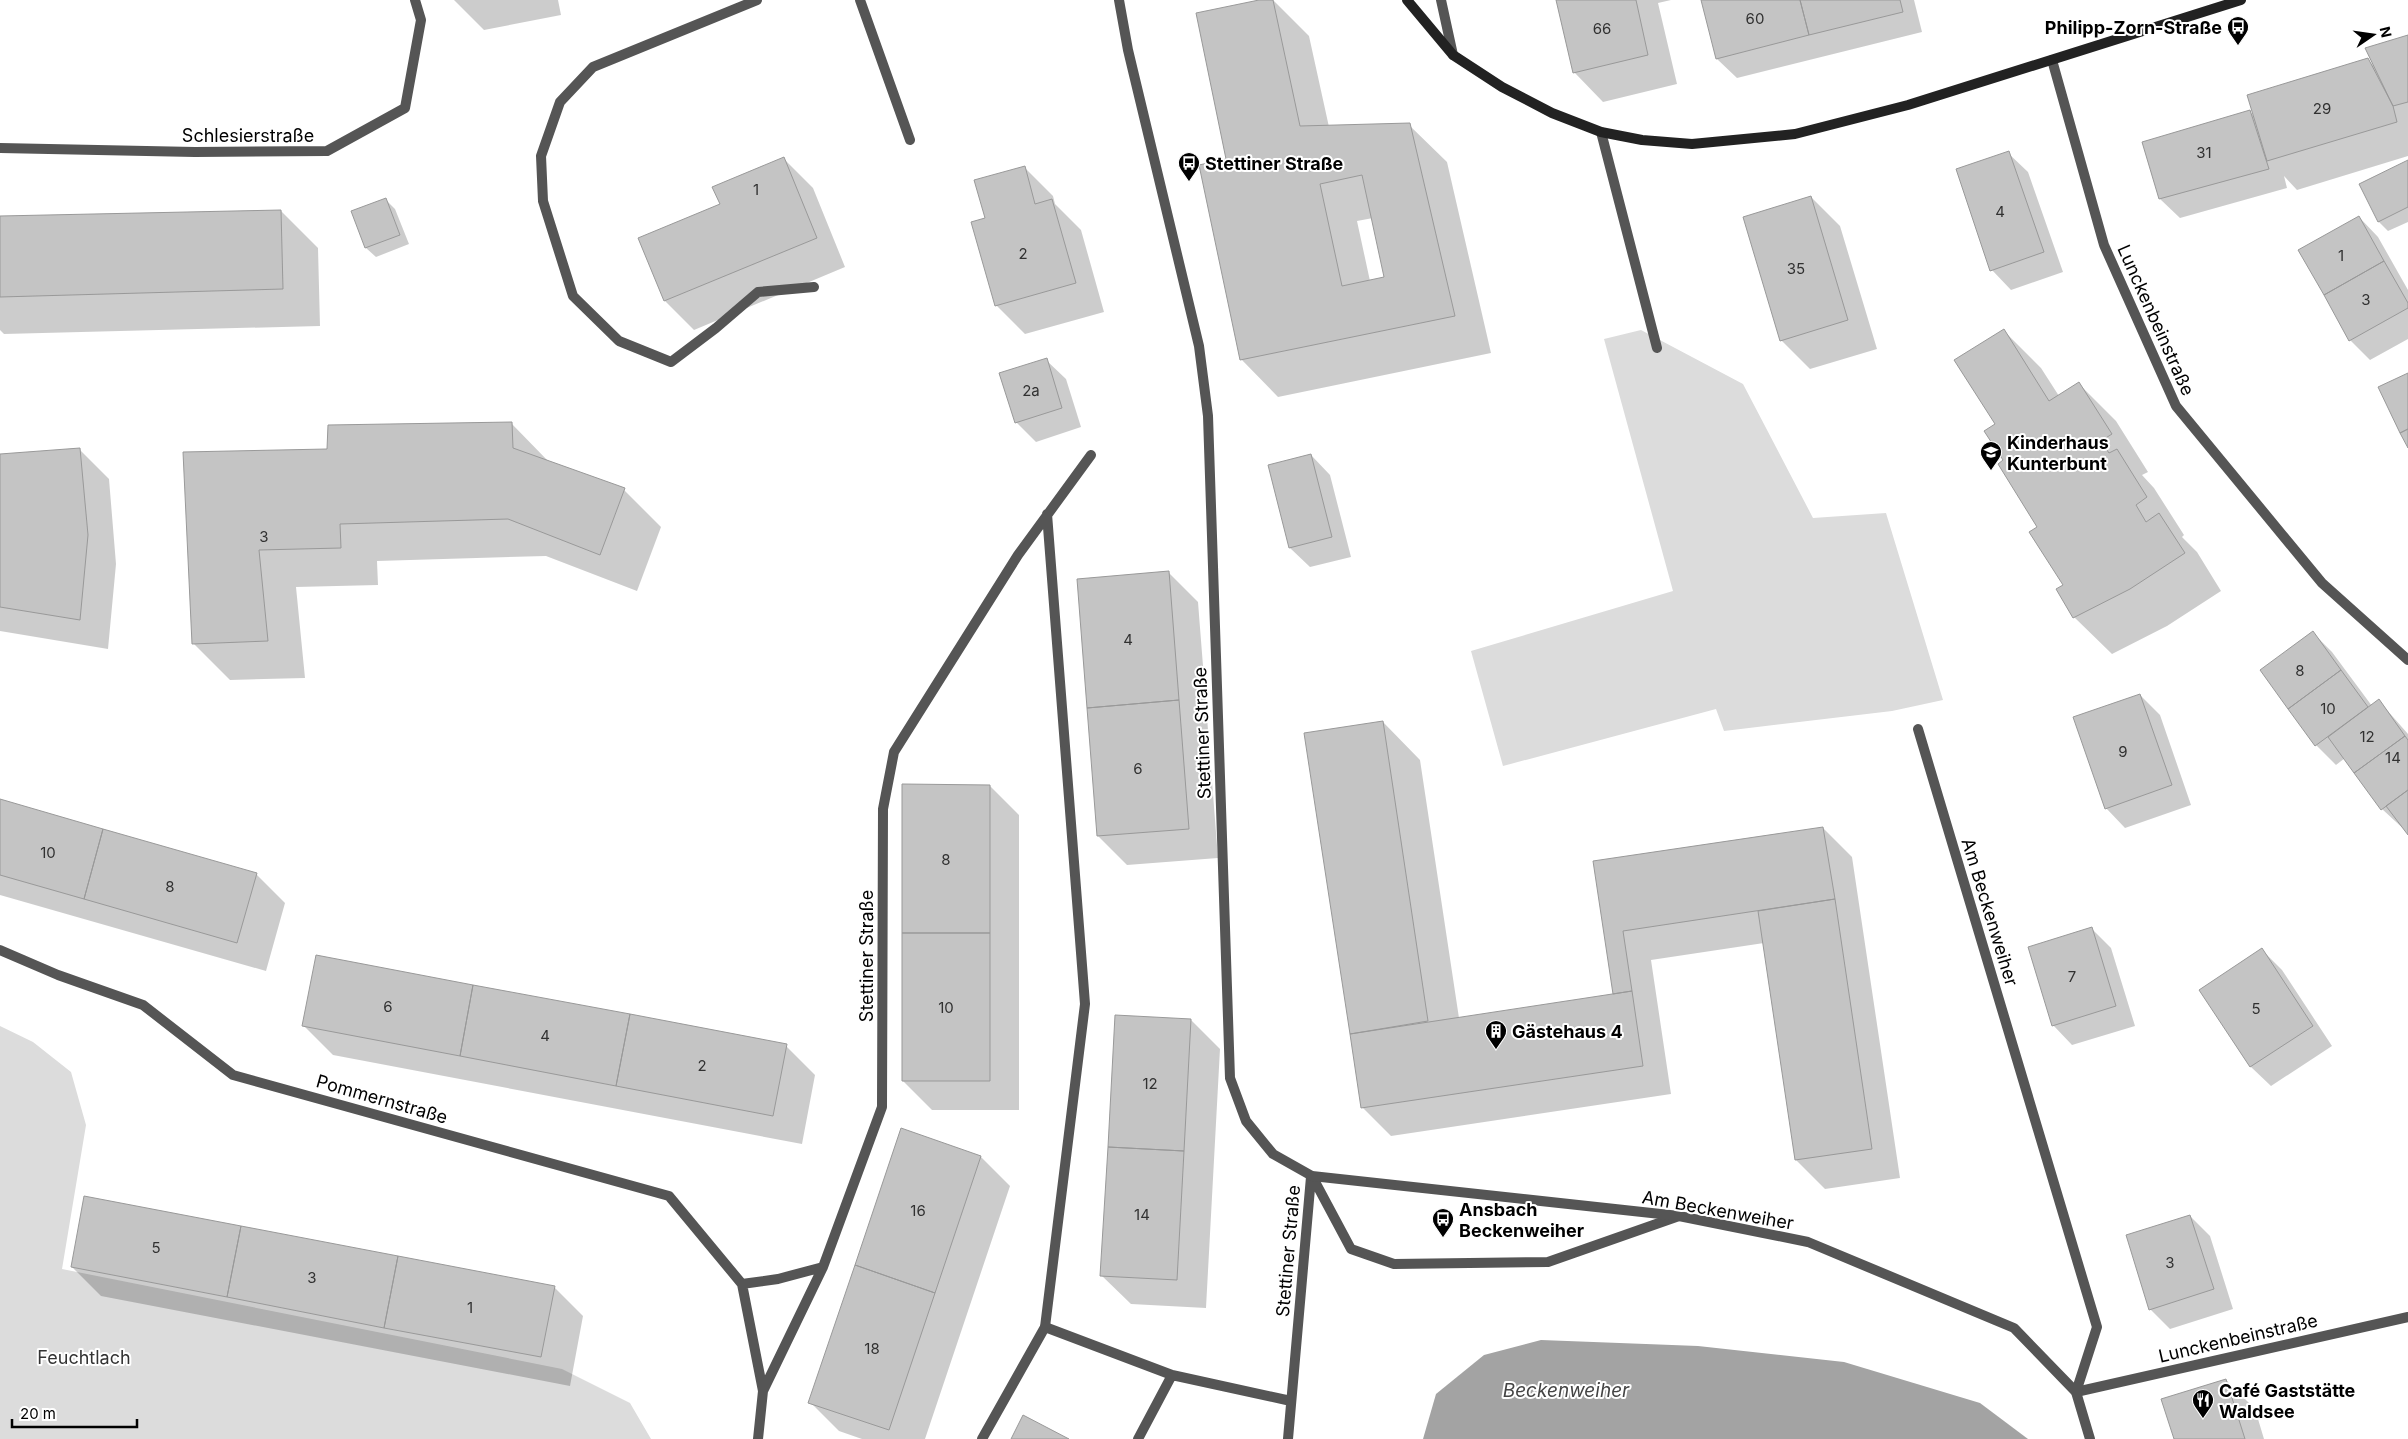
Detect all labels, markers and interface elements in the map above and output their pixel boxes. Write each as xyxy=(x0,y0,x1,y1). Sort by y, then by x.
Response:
house number: 60 xyxy=(1746,9,1764,28)
north arrow xyxy=(2348,10,2398,60)
bus stop icon: Philipp-Zorn-Straße xyxy=(2226,15,2250,46)
place label: Philipp-Zorn-Straße xyxy=(2045,17,2222,38)
house number: 66 xyxy=(1593,19,1611,38)
text: N xyxy=(2377,25,2396,39)
house number: 29 xyxy=(2313,99,2331,118)
street label: Schlesierstraße xyxy=(182,125,314,146)
house number: 31 xyxy=(2196,143,2212,162)
bus stop icon: Stettiner Straße xyxy=(1177,151,1201,182)
place label: Stettiner Straße xyxy=(1205,153,1344,174)
house number: 1 xyxy=(753,180,759,199)
house number: 4 xyxy=(1995,202,2005,221)
street label: Lunckenbeinstraße xyxy=(2113,241,2199,399)
house number: 2 xyxy=(1018,244,1028,263)
house number: 1 xyxy=(2338,246,2344,265)
house number: 35 xyxy=(1787,259,1805,278)
house number: 3 xyxy=(2361,290,2371,309)
house number: 2a xyxy=(1022,381,1040,400)
place label: Kinderhaus Kunterbunt xyxy=(2007,432,2109,474)
school or university icon: Kinderhaus Kunterbunt xyxy=(1979,440,2003,471)
house number: 3 xyxy=(259,527,269,546)
house number: 4 xyxy=(1123,630,1133,649)
house number: 8 xyxy=(2295,661,2305,680)
street label: Stettiner Straße xyxy=(1189,667,1215,799)
house number: 10 xyxy=(2320,699,2336,718)
house number: 12 xyxy=(2359,727,2375,746)
house number: 9 xyxy=(2118,742,2128,761)
house number: 14 xyxy=(2385,748,2401,767)
house number: 6 xyxy=(1133,759,1143,778)
street label: Am Beckenweiher xyxy=(1958,835,2023,989)
house number: 10 xyxy=(40,843,56,862)
house number: 8 xyxy=(941,850,951,869)
house number: 8 xyxy=(165,877,175,896)
street label: Stettiner Straße xyxy=(856,890,877,1022)
house number: 7 xyxy=(2068,967,2076,986)
house number: 6 xyxy=(383,997,393,1016)
house number: 10 xyxy=(938,998,954,1017)
house number: 5 xyxy=(2251,999,2261,1018)
building icon: Gästehaus 4 xyxy=(1484,1019,1508,1050)
place label: Gästehaus 4 xyxy=(1512,1021,1623,1042)
house number: 4 xyxy=(540,1026,550,1045)
house number: 2 xyxy=(697,1056,707,1075)
street label: Pommernstraße xyxy=(314,1070,450,1128)
house number: 12 xyxy=(1142,1074,1158,1093)
street label: Stettiner Straße xyxy=(1272,1184,1304,1318)
street label: Am Beckenweiher xyxy=(1641,1186,1796,1234)
place label: Ansbach Beckenweiher xyxy=(1459,1199,1584,1241)
house number: 16 xyxy=(910,1201,926,1220)
house number: 14 xyxy=(1134,1205,1150,1224)
bus stop icon: Ansbach Beckenweiher xyxy=(1431,1207,1455,1238)
house number: 5 xyxy=(151,1238,161,1257)
house number: 3 xyxy=(2165,1253,2175,1272)
house number: 3 xyxy=(307,1268,317,1287)
house number: 1 xyxy=(467,1298,473,1317)
street label: Lunckenbeinstraße xyxy=(2156,1309,2320,1367)
house number: 18 xyxy=(864,1339,880,1358)
park label: Feuchtlach xyxy=(37,1347,131,1368)
water label: Beckenweiher xyxy=(1503,1379,1630,1402)
place label: Café Gaststätte Waldsee xyxy=(2219,1380,2356,1422)
restaurant icon: Café Gaststätte Waldsee xyxy=(2191,1388,2215,1419)
scale bar xyxy=(12,1396,138,1428)
text: 20 m xyxy=(20,1404,56,1423)

